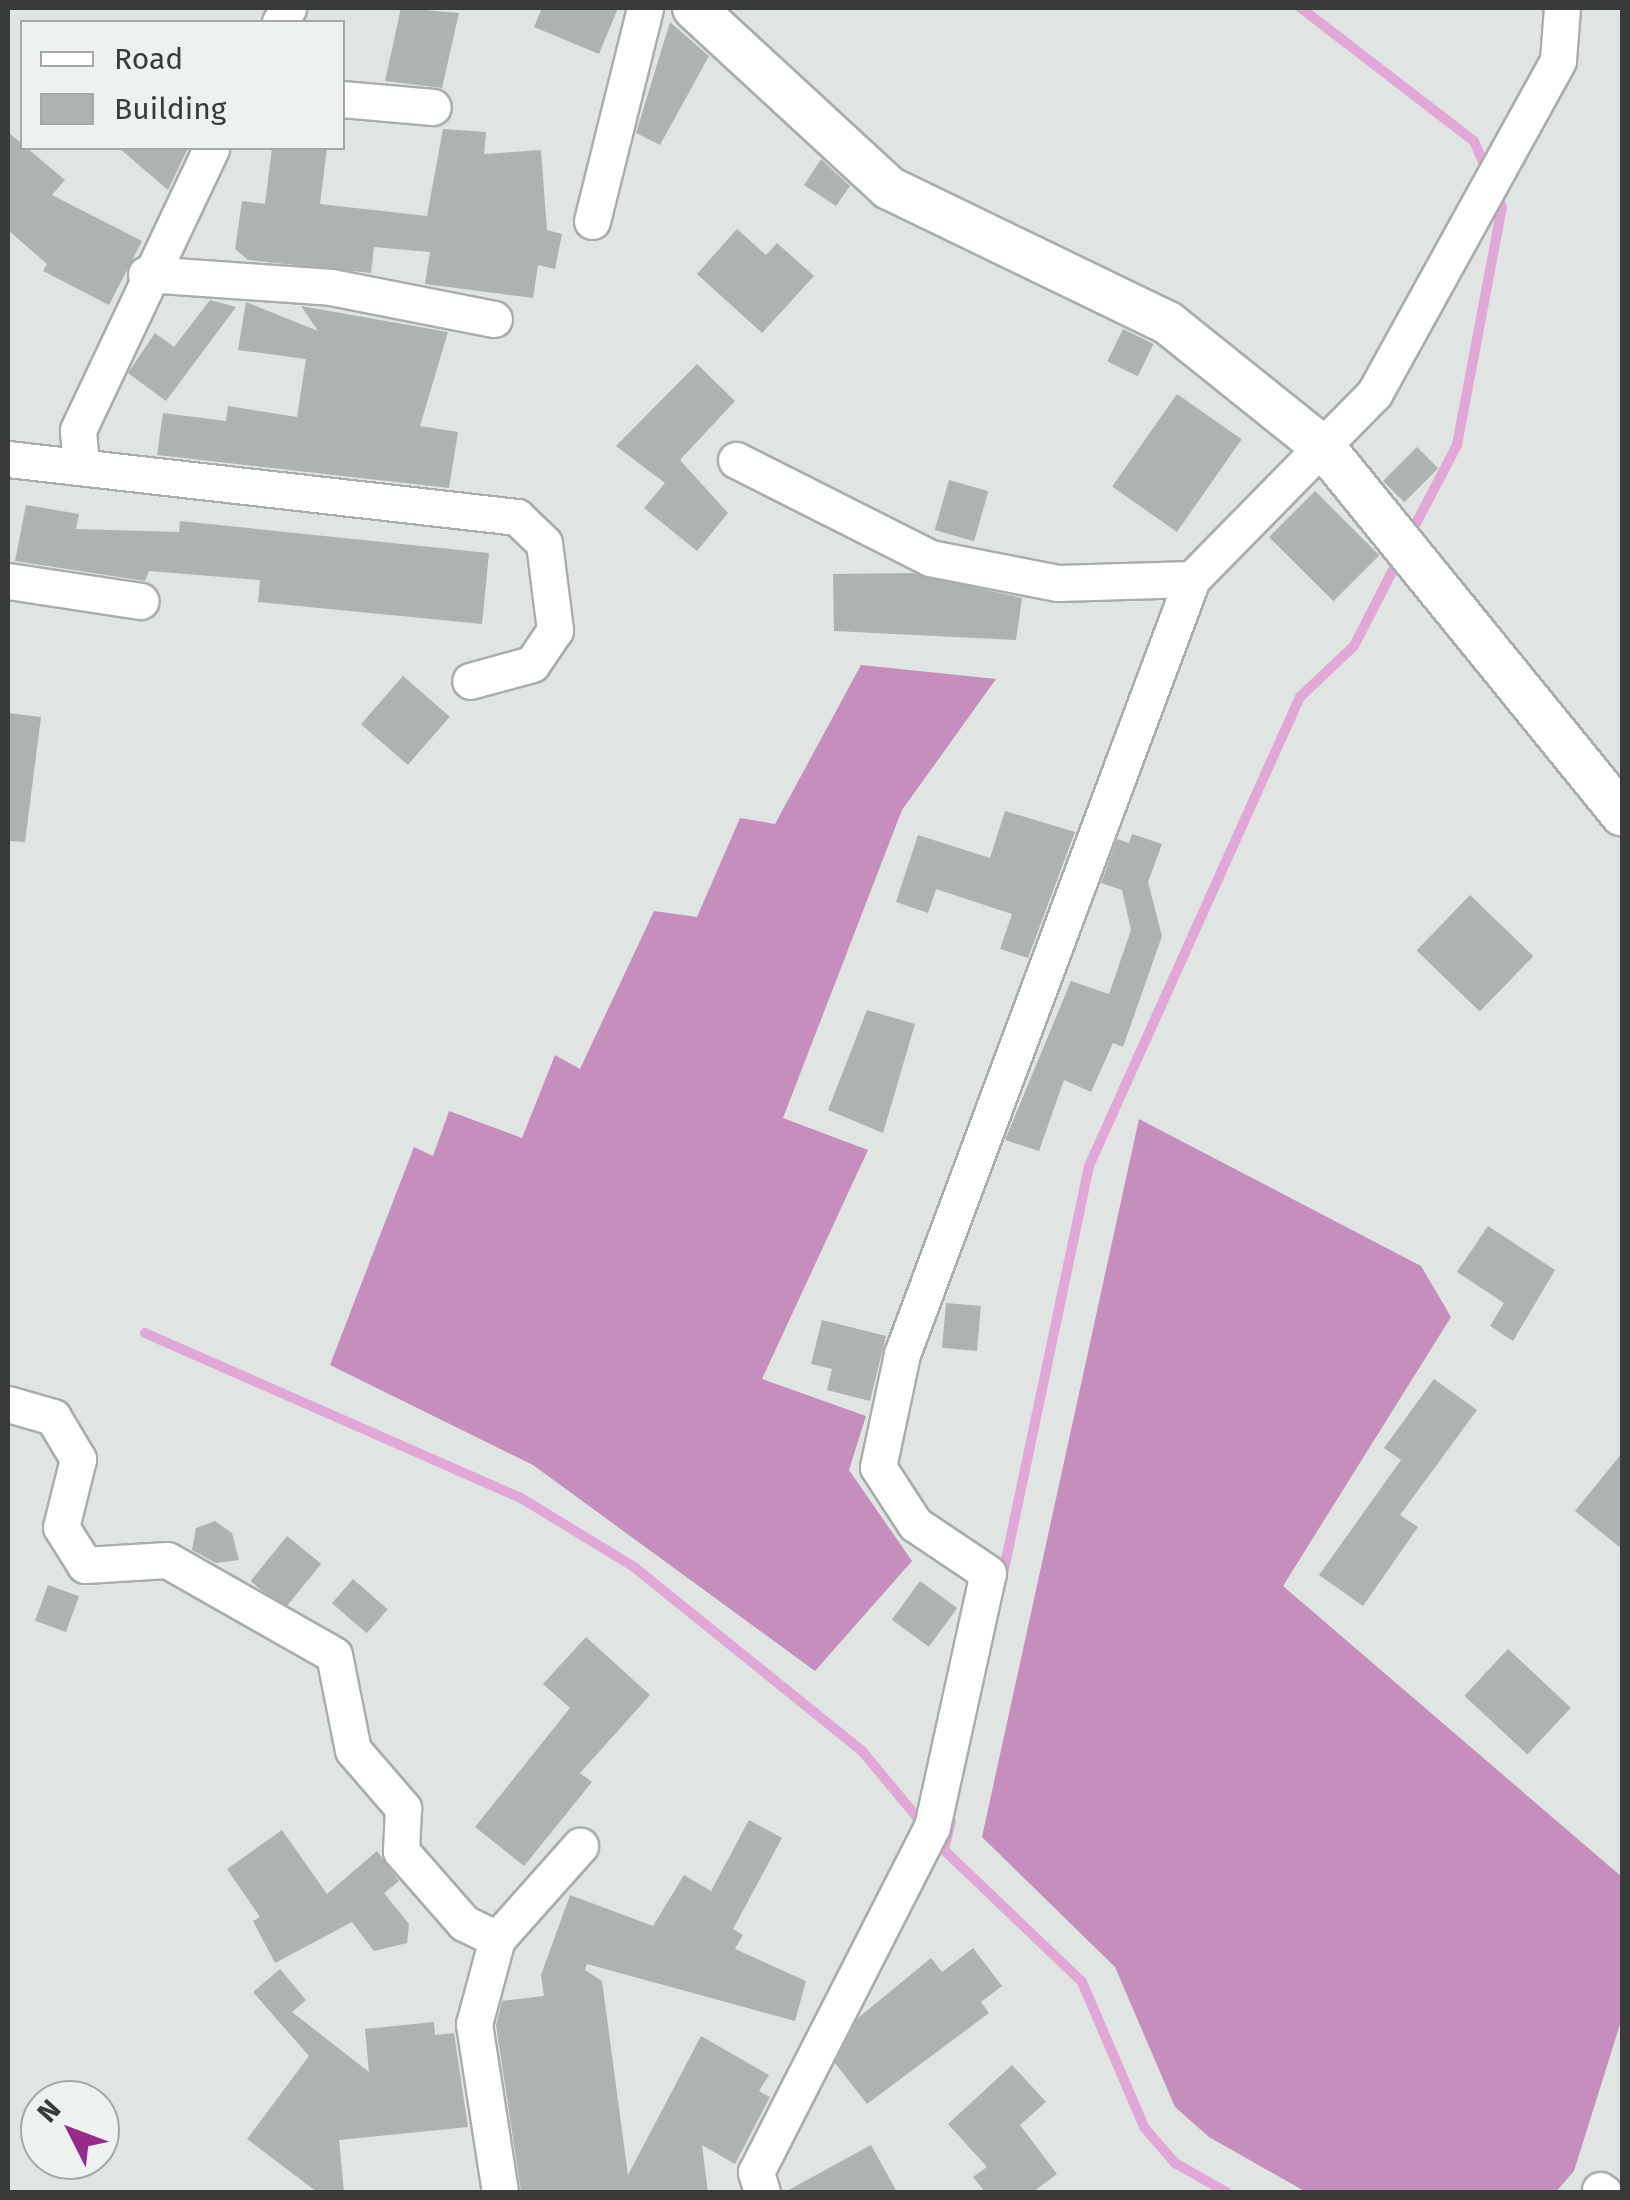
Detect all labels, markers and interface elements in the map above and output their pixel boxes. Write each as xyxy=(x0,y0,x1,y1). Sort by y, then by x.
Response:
legend xyxy=(20,20,345,150)
text: Road xyxy=(114,41,183,77)
text: Building xyxy=(114,91,226,127)
north arrow xyxy=(20,2080,120,2180)
text: N xyxy=(30,2093,67,2129)

